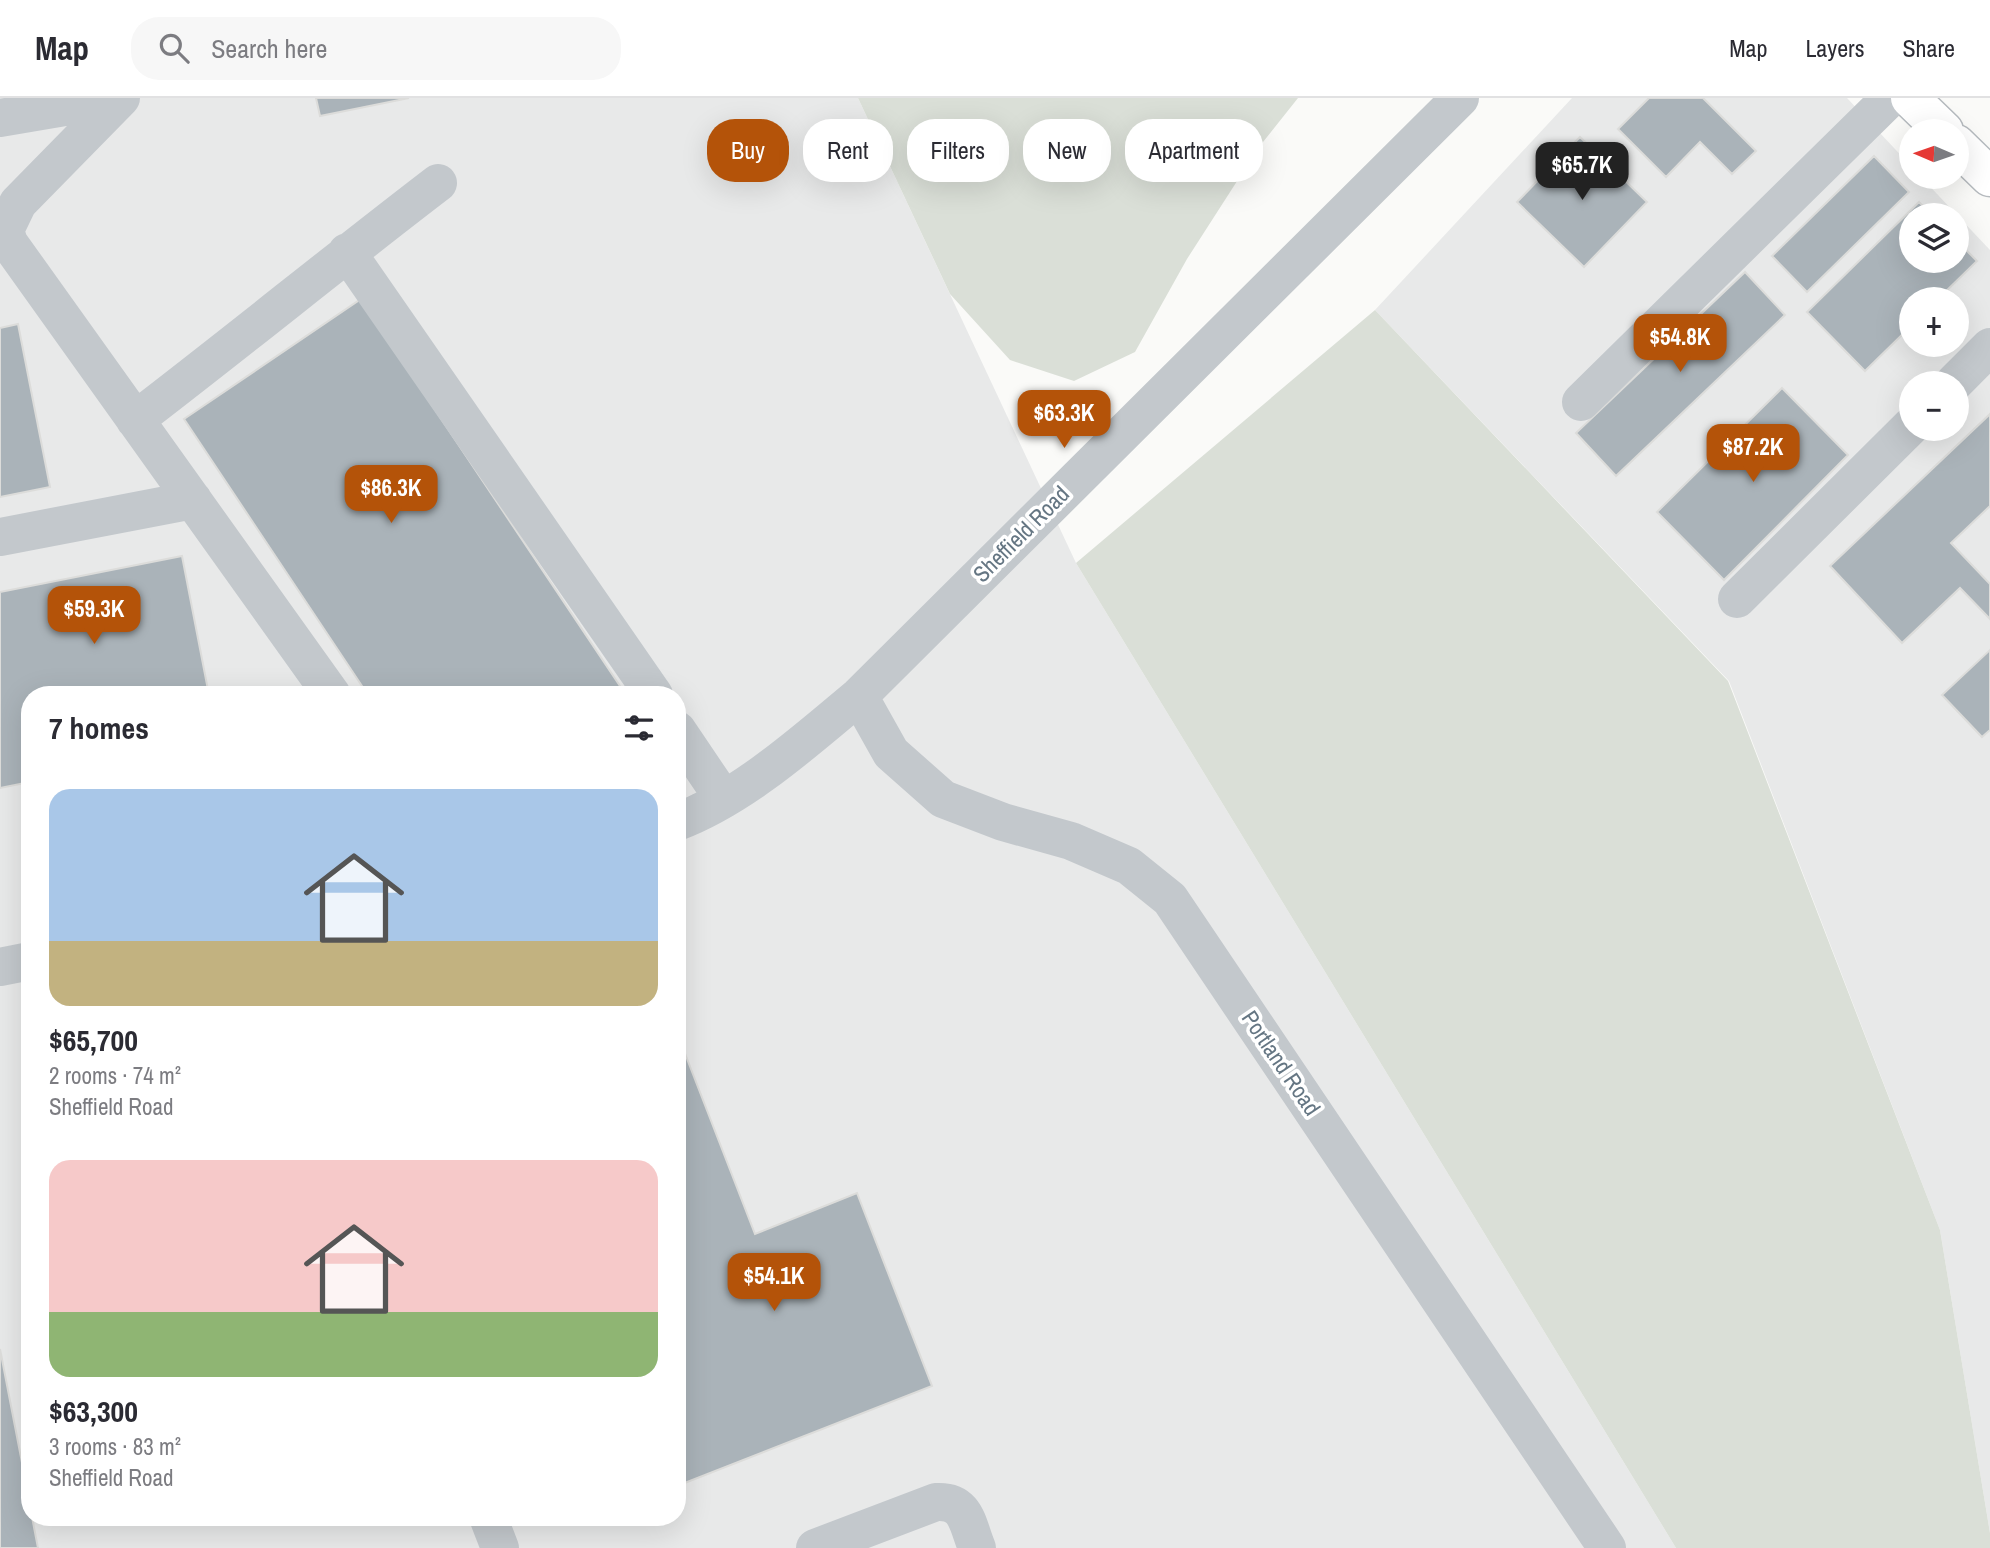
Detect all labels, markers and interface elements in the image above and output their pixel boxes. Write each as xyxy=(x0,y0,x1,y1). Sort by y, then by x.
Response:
search box xyxy=(131,17,621,80)
text: Map xyxy=(35,26,89,70)
icon: search xyxy=(155,29,193,67)
text: Search here xyxy=(211,31,327,66)
text: Map xyxy=(1729,32,1767,64)
text: Layers xyxy=(1805,32,1864,64)
text: Share xyxy=(1902,32,1955,64)
chip: Buy xyxy=(707,119,789,182)
chip: Rent xyxy=(803,119,893,182)
chip: Filters xyxy=(907,119,1009,182)
chip: New xyxy=(1023,119,1111,182)
chip: Apartment xyxy=(1125,119,1263,182)
north arrow xyxy=(1899,119,1969,189)
map controls xyxy=(1899,119,1969,441)
pin: $65.7K xyxy=(1525,142,1639,202)
text: $65.7K xyxy=(1552,149,1612,180)
button: layers xyxy=(1899,203,1969,273)
button: + xyxy=(1899,287,1969,357)
pin: $54.8K xyxy=(1623,314,1737,374)
text: $54.8K xyxy=(1650,321,1710,352)
button: − xyxy=(1899,371,1969,441)
pin: $63.3K xyxy=(1007,390,1121,450)
text: $63.3K xyxy=(1034,397,1094,428)
pin: $87.2K xyxy=(1696,424,1810,484)
text: $87.2K xyxy=(1723,431,1783,462)
pin: $86.3K xyxy=(334,466,448,525)
text: $86.3K xyxy=(361,472,421,503)
street label: Sheffield Road xyxy=(966,479,1076,589)
pin: $59.3K xyxy=(37,587,151,646)
text: $59.3K xyxy=(64,593,124,624)
text: 7 homes xyxy=(49,708,149,748)
icon: filters xyxy=(620,709,658,747)
icon: home xyxy=(291,835,417,961)
street label: Portland Road xyxy=(1235,1004,1328,1121)
text: $65,700 xyxy=(49,1020,138,1060)
text: 2 rooms · 74 m² xyxy=(49,1060,181,1091)
text: Sheffield Road xyxy=(49,1091,173,1122)
icon: home xyxy=(291,1206,417,1332)
pin: $54.1K xyxy=(717,1254,831,1313)
text: $54.1K xyxy=(744,1260,804,1291)
text: $63,300 xyxy=(49,1391,138,1431)
text: 3 rooms · 83 m² xyxy=(49,1431,181,1462)
text: Sheffield Road xyxy=(49,1462,173,1493)

